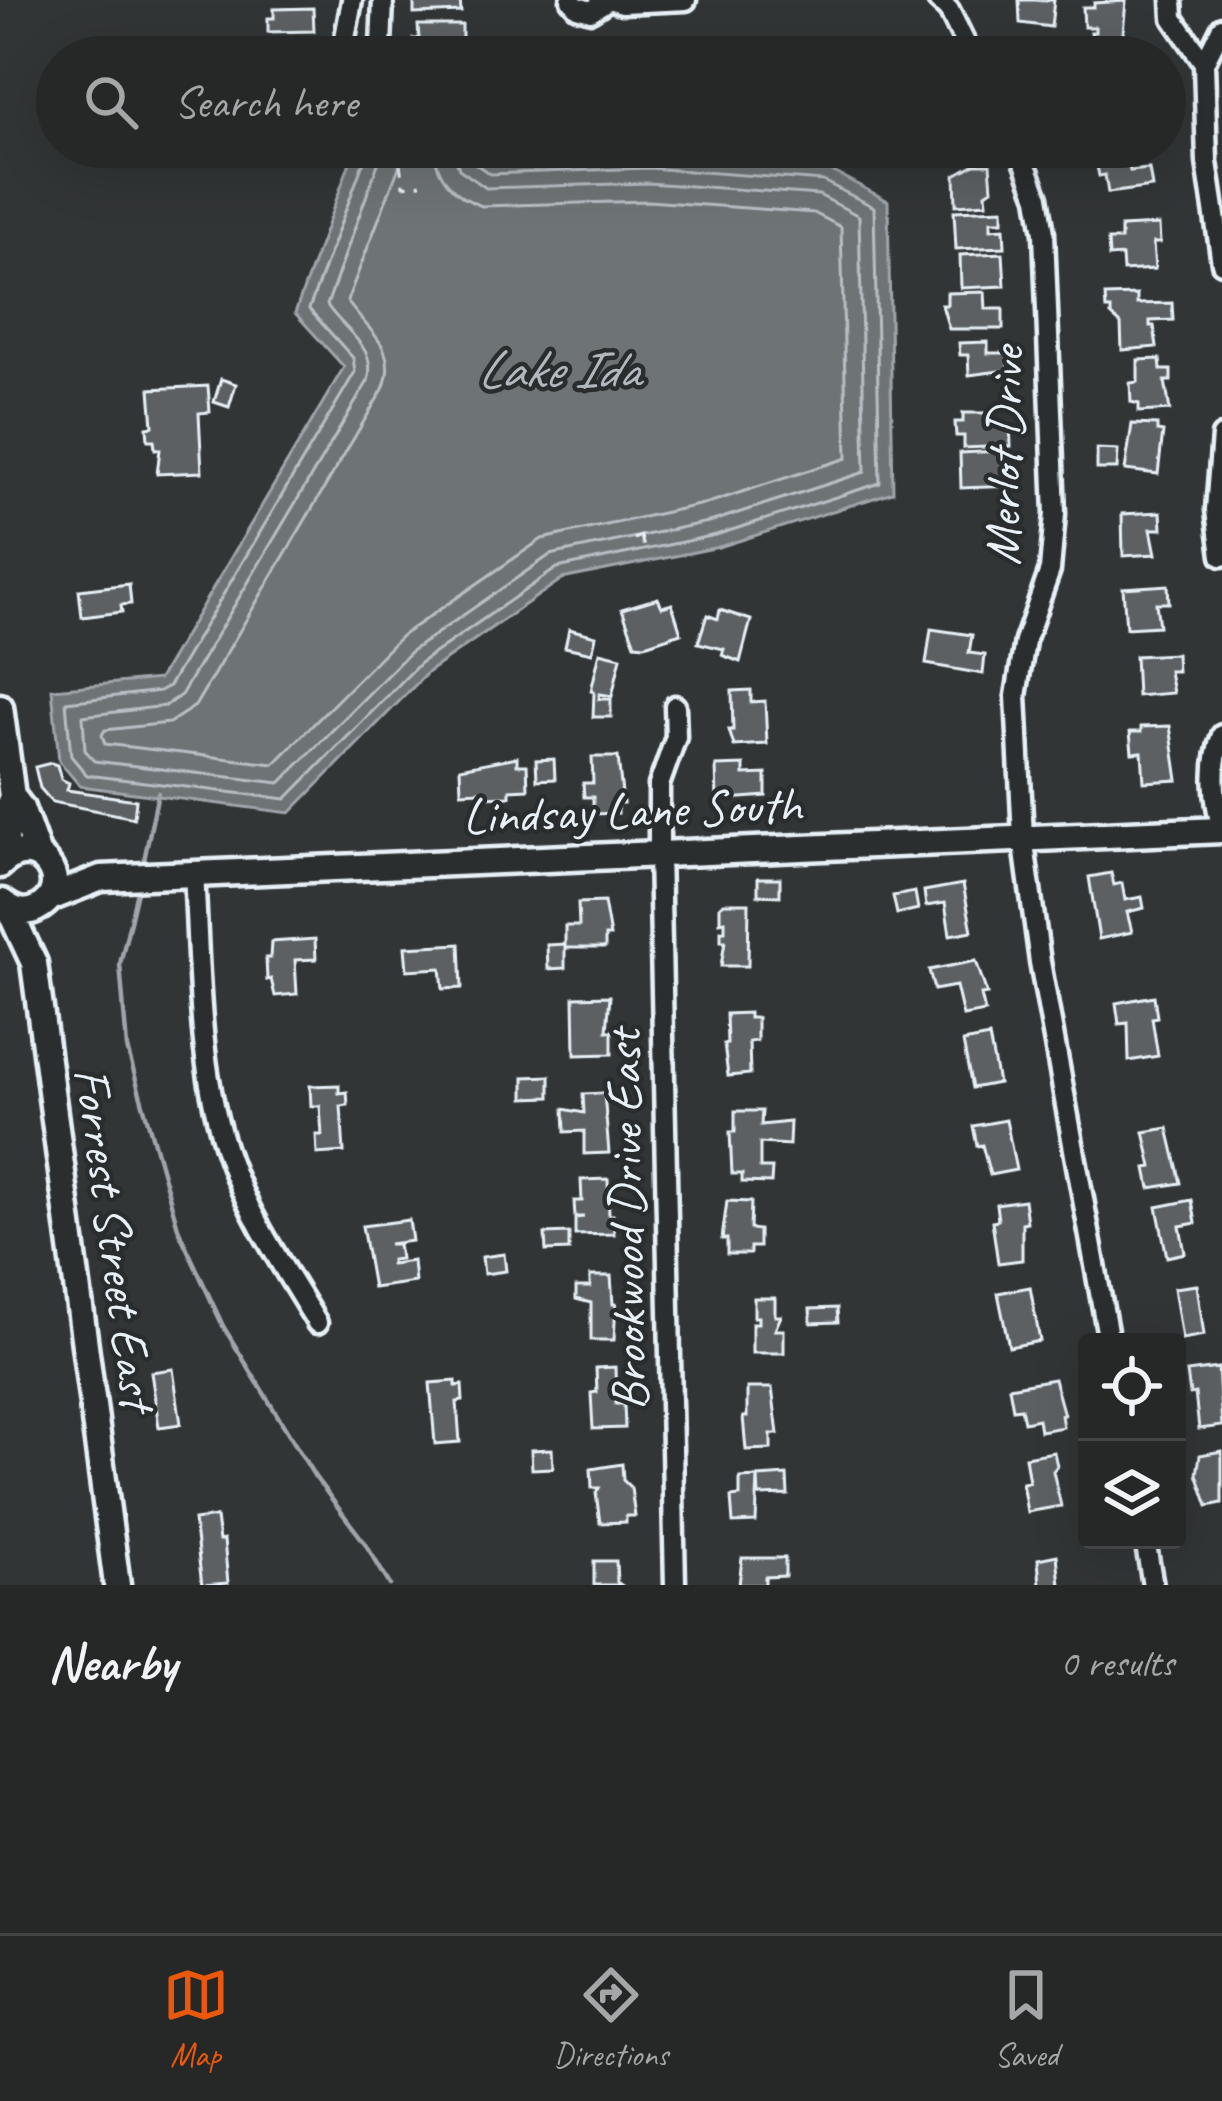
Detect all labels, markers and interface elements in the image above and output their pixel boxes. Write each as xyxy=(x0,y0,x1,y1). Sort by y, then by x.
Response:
search box xyxy=(36,36,1186,168)
icon: search xyxy=(78,69,144,135)
text: Search here xyxy=(174,74,357,131)
water label: Lake Ida xyxy=(477,335,645,403)
street label: Merlot Drive xyxy=(970,343,1038,566)
street label: Lindsay Lane South xyxy=(461,772,805,848)
street label: Brookwood Drive East xyxy=(591,1024,661,1411)
street label: Forrest Street East xyxy=(59,1063,172,1419)
map controls xyxy=(1078,1333,1186,1549)
button: locate xyxy=(1078,1333,1186,1441)
button: layers xyxy=(1078,1441,1186,1549)
text: Nearby xyxy=(48,1631,176,1695)
text: 0 results xyxy=(1060,1639,1174,1688)
tab: Map xyxy=(163,1962,229,2076)
tab: Directions xyxy=(554,1962,668,2076)
tab: Saved xyxy=(993,1962,1059,2076)

